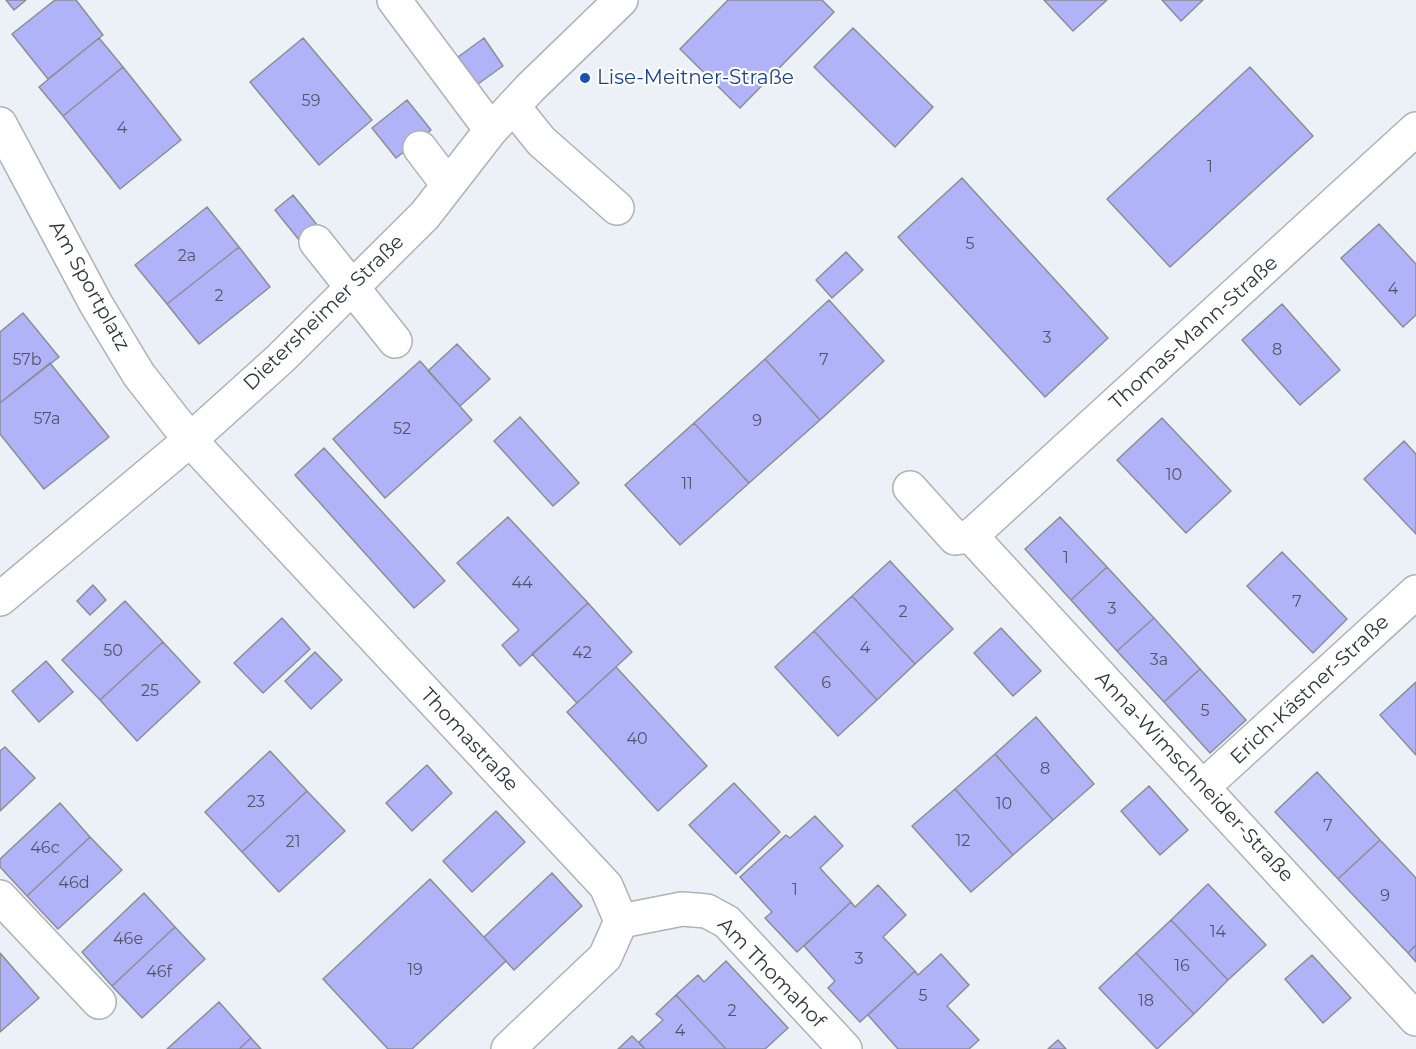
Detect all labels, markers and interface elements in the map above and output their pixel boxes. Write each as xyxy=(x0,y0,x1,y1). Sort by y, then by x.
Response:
place label: Lise-Meitner-Straße xyxy=(597,66,794,90)
marker: Lise-Meitner-Straße xyxy=(578,71,592,85)
house number: 59 xyxy=(302,91,320,111)
house number: 4 xyxy=(117,118,127,138)
house number: 1 xyxy=(1207,157,1213,177)
street label: Am Sportplatz xyxy=(43,217,135,355)
street label: Dietersheimer Straße xyxy=(239,230,409,396)
house number: 5 xyxy=(965,234,975,254)
house number: 2a xyxy=(178,246,196,266)
street label: Thomas-Mann-Straße xyxy=(1105,251,1283,415)
house number: 4 xyxy=(1388,279,1398,299)
house number: 2 xyxy=(214,286,224,306)
house number: 3 xyxy=(1042,328,1052,348)
house number: 8 xyxy=(1272,340,1282,360)
house number: 57b xyxy=(12,350,42,370)
house number: 7 xyxy=(819,350,829,370)
house number: 57a xyxy=(33,409,61,429)
house number: 9 xyxy=(752,411,762,431)
house number: 52 xyxy=(393,419,411,439)
house number: 10 xyxy=(1166,465,1182,485)
house number: 11 xyxy=(681,474,693,494)
house number: 1 xyxy=(1063,548,1069,568)
house number: 44 xyxy=(511,573,533,593)
house number: 7 xyxy=(1292,592,1302,612)
house number: 3 xyxy=(1107,599,1117,619)
house number: 2 xyxy=(898,602,908,622)
street label: Erich-Kästner-Straße xyxy=(1226,610,1394,770)
house number: 4 xyxy=(860,638,870,658)
house number: 50 xyxy=(103,641,123,661)
house number: 42 xyxy=(572,643,592,663)
house number: 3a xyxy=(1150,650,1168,670)
street label: Anna-Wimschneider-Straße xyxy=(1090,667,1298,887)
house number: 6 xyxy=(821,673,831,693)
house number: 25 xyxy=(141,681,159,701)
street label: Thomastraße xyxy=(415,683,523,797)
house number: 5 xyxy=(1200,701,1210,721)
house number: 40 xyxy=(626,729,648,749)
house number: 8 xyxy=(1040,759,1050,779)
house number: 23 xyxy=(247,792,265,812)
house number: 10 xyxy=(996,794,1012,814)
house number: 7 xyxy=(1323,816,1333,836)
house number: 12 xyxy=(956,831,970,851)
house number: 21 xyxy=(286,832,300,852)
house number: 46c xyxy=(30,838,60,858)
house number: 46d xyxy=(58,873,90,893)
house number: 1 xyxy=(792,880,798,900)
house number: 9 xyxy=(1380,886,1390,906)
street label: Am Thomahof xyxy=(712,913,830,1033)
house number: 14 xyxy=(1210,922,1226,942)
house number: 46e xyxy=(113,929,143,949)
house number: 3 xyxy=(854,949,864,969)
house number: 16 xyxy=(1174,956,1190,976)
house number: 19 xyxy=(407,960,423,980)
house number: 46f xyxy=(146,962,172,982)
house number: 5 xyxy=(918,986,928,1006)
house number: 18 xyxy=(1138,991,1154,1011)
house number: 2 xyxy=(727,1001,737,1021)
house number: 4 xyxy=(675,1021,685,1041)

